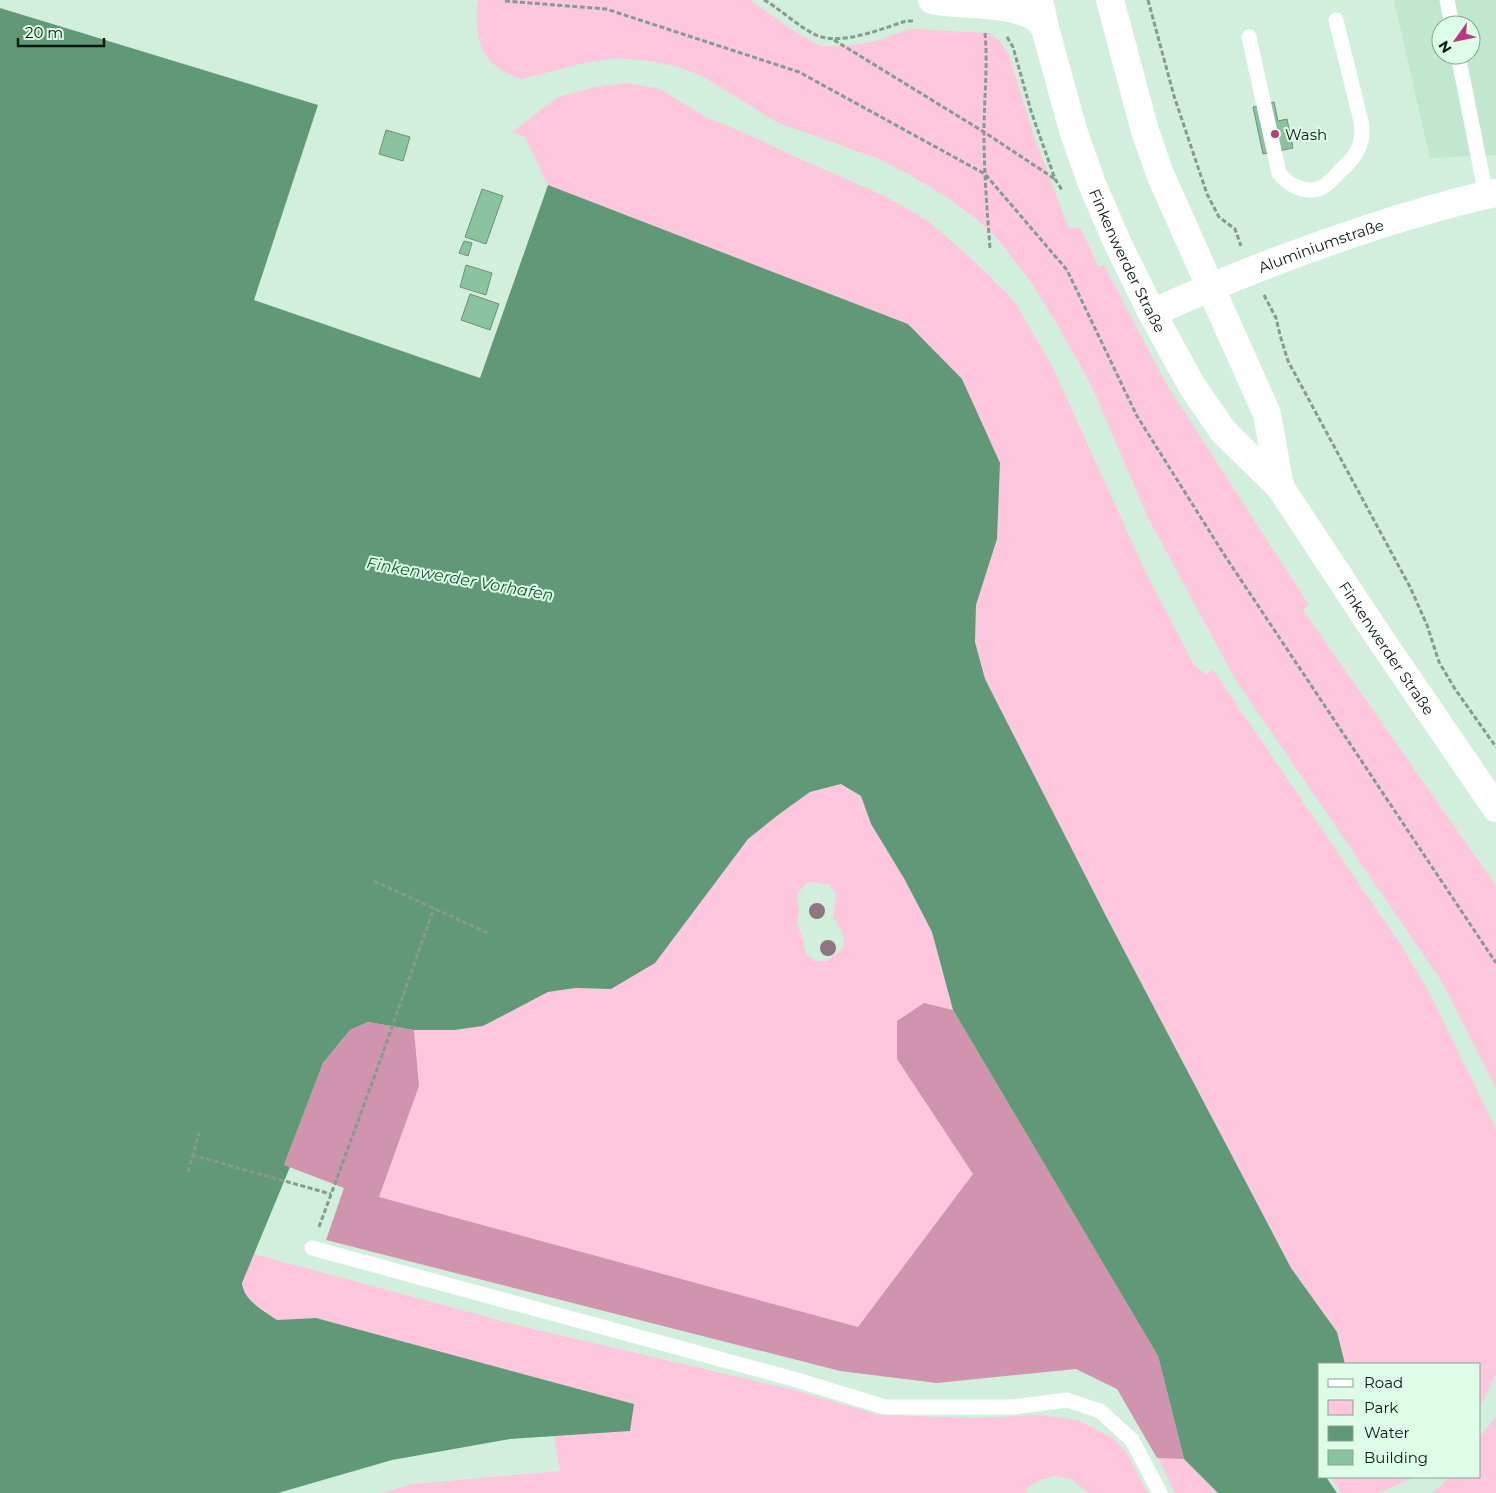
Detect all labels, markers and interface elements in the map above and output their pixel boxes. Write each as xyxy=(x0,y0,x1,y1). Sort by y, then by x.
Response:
scale bar xyxy=(18,15,104,47)
north arrow xyxy=(1431,15,1481,65)
text: 20 m xyxy=(25,23,63,42)
text: N xyxy=(1434,37,1456,57)
place label: Wash xyxy=(1285,125,1327,144)
marker: Wash xyxy=(1269,128,1281,140)
street label: Finkenwerder Straße xyxy=(1086,186,1170,336)
street label: Aluminiumstraße xyxy=(1255,215,1386,277)
water label: Finkenwerder Vorhafen xyxy=(365,553,555,605)
street label: Finkenwerder Straße xyxy=(1335,577,1439,718)
legend xyxy=(1318,1363,1481,1478)
text: Road xyxy=(1364,1373,1403,1392)
text: Park xyxy=(1364,1398,1398,1417)
text: Water xyxy=(1364,1423,1410,1442)
text: Building xyxy=(1364,1448,1428,1467)

